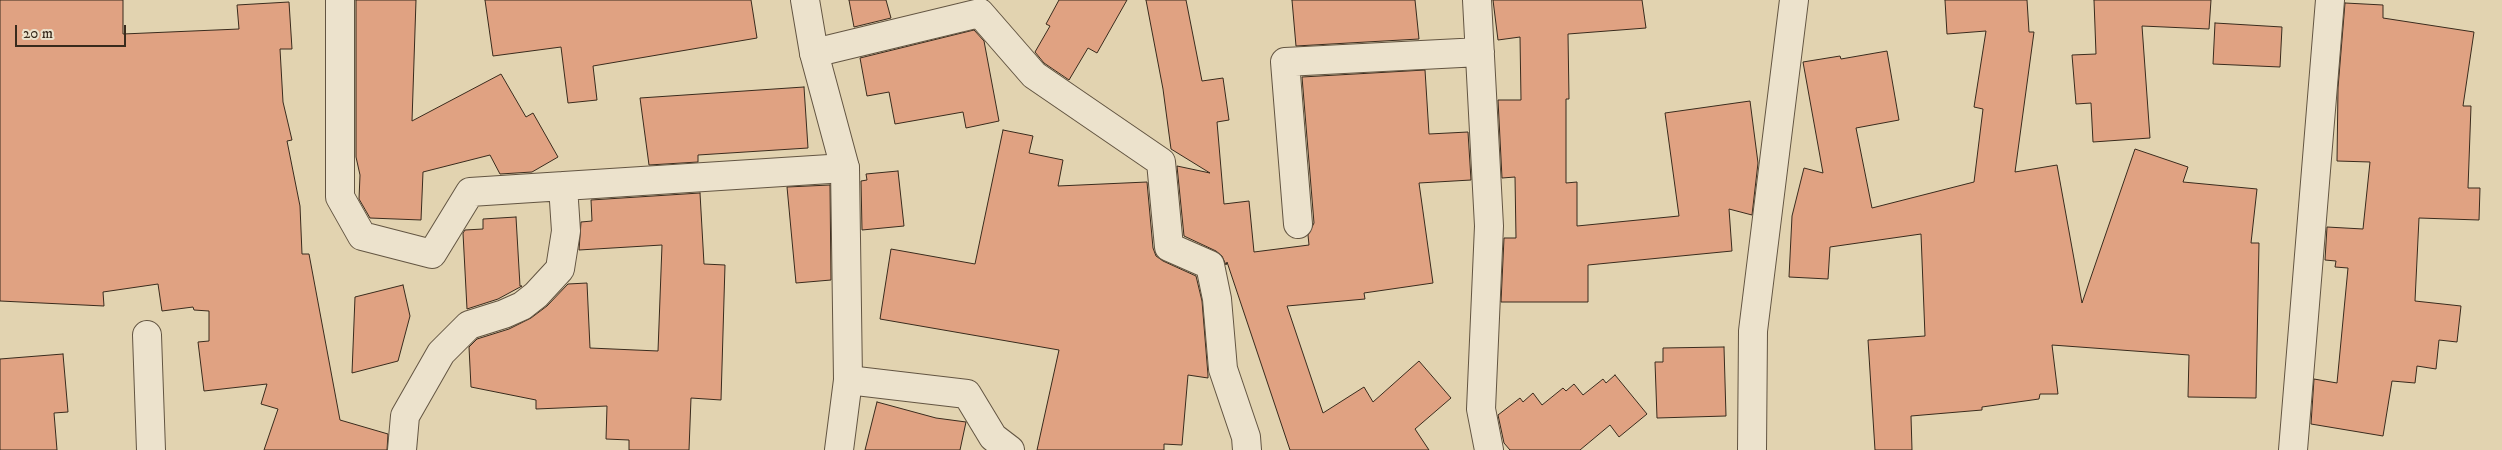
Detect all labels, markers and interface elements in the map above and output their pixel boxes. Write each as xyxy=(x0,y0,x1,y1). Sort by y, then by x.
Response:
scale bar xyxy=(18,15,129,47)
text: 20 m xyxy=(23,24,53,43)

